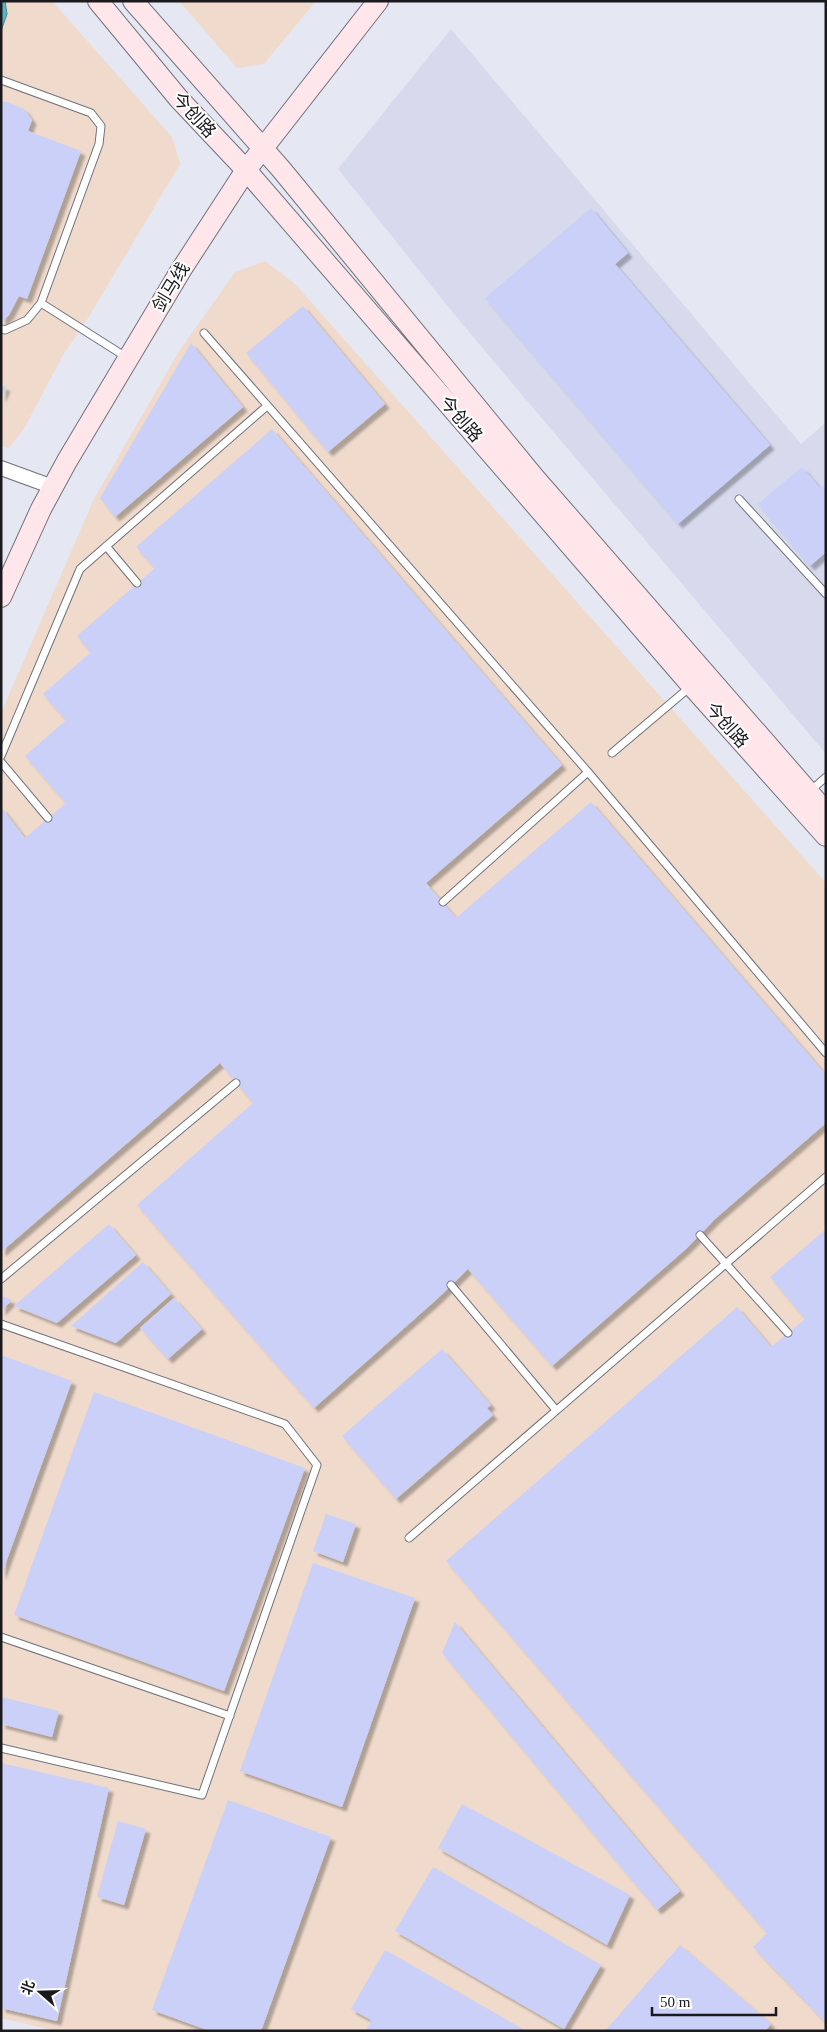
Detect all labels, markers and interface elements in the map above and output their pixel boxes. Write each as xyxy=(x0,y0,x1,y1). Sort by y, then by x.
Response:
street label: 今创路 xyxy=(168,88,220,142)
street label: 剑马线 xyxy=(149,259,193,315)
street label: 今创路 xyxy=(436,392,486,446)
street label: 今创路 xyxy=(702,698,752,752)
north arrow xyxy=(15,1967,65,2017)
text: 北 xyxy=(19,1979,38,1997)
scale bar xyxy=(652,1984,776,2016)
text: 50 m xyxy=(660,1994,691,2010)

